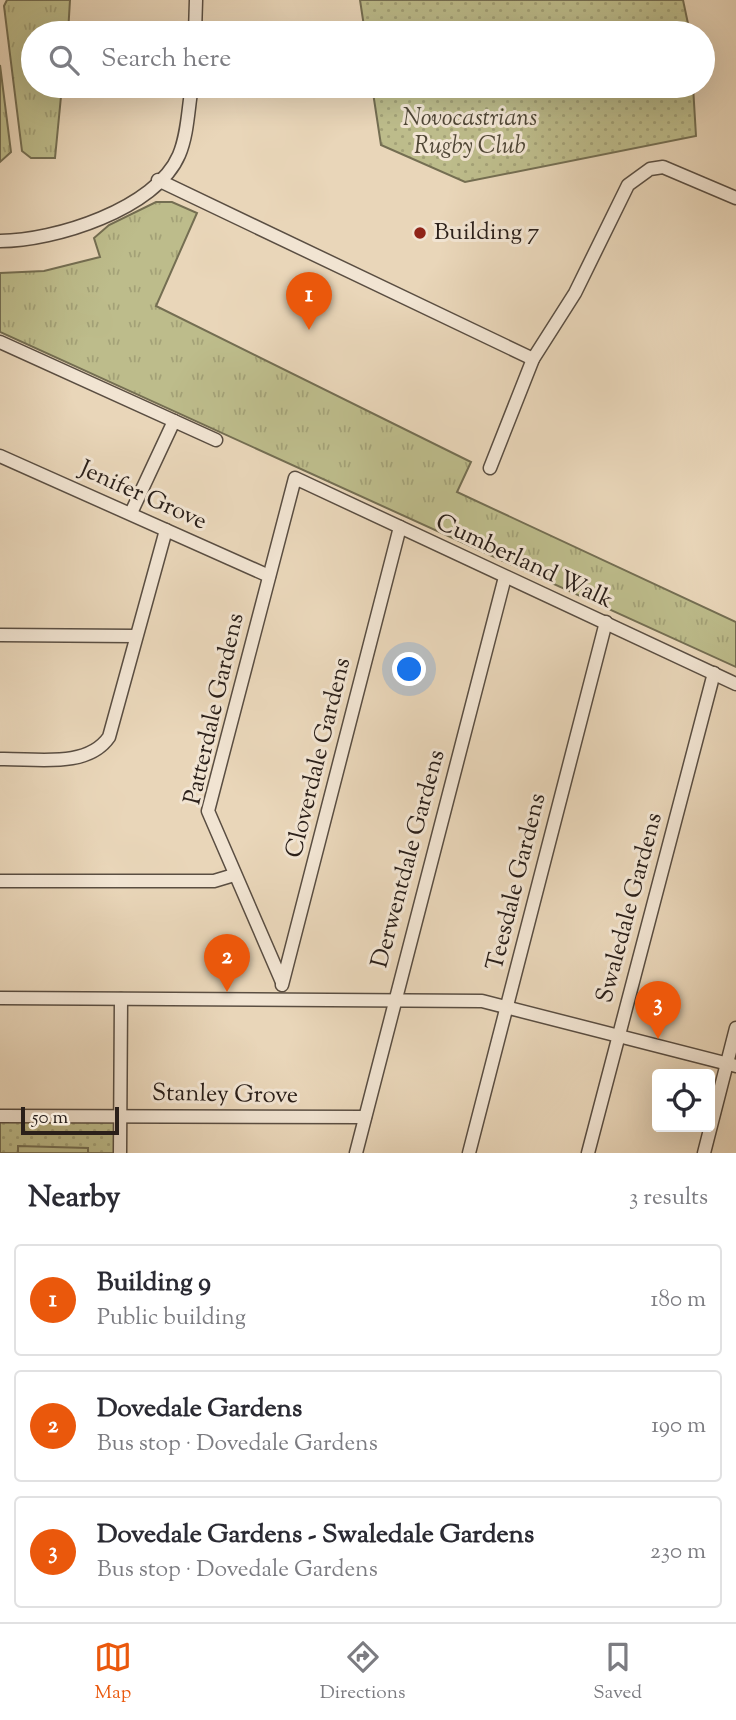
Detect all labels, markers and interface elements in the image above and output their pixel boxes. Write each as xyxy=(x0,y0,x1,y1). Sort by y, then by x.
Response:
search box xyxy=(21,21,715,98)
icon: search xyxy=(45,41,83,79)
text: Search here xyxy=(101,41,231,78)
park label: Novocastrians Rugby Club xyxy=(403,102,537,164)
place label: Building 7 xyxy=(434,216,539,250)
marker: Building 7 xyxy=(412,225,428,241)
pin: 1 xyxy=(286,272,332,330)
street label: Jenifer Grove xyxy=(72,452,212,539)
street label: Cumberland Walk xyxy=(430,506,618,618)
street label: Patterdale Gardens xyxy=(176,610,254,808)
your location xyxy=(392,652,426,686)
street label: Cloverdale Gardens xyxy=(278,654,360,862)
street label: Derwentdale Gardens xyxy=(364,746,454,972)
street label: Teesdale Gardens xyxy=(479,790,555,974)
street label: Swaledale Gardens xyxy=(588,809,672,1007)
pin: 2 xyxy=(204,934,250,992)
pin: 3 xyxy=(635,981,681,1039)
map controls xyxy=(652,1069,715,1132)
button: locate xyxy=(652,1069,715,1132)
street label: Stanley Grove xyxy=(152,1077,298,1113)
scale bar xyxy=(21,1104,119,1136)
text: 50 m xyxy=(32,1105,68,1132)
text: Nearby xyxy=(28,1177,120,1220)
text: 3 results xyxy=(629,1182,708,1215)
text: Building 9 xyxy=(97,1265,211,1302)
text: 1 xyxy=(49,1284,57,1317)
text: 180 m xyxy=(651,1284,706,1317)
text: Public building xyxy=(97,1302,246,1335)
text: Dovedale Gardens xyxy=(97,1391,302,1428)
text: 2 xyxy=(48,1410,58,1443)
text: 190 m xyxy=(651,1410,706,1443)
text: Bus stop · Dovedale Gardens xyxy=(97,1428,378,1461)
text: Dovedale Gardens - Swaledale Gardens xyxy=(97,1517,534,1554)
text: 3 xyxy=(48,1536,58,1569)
text: 230 m xyxy=(650,1536,706,1569)
text: Bus stop · Dovedale Gardens xyxy=(97,1554,378,1587)
tab: Map xyxy=(94,1638,132,1707)
tab: Directions xyxy=(320,1638,405,1707)
tab: Saved xyxy=(593,1638,642,1707)

